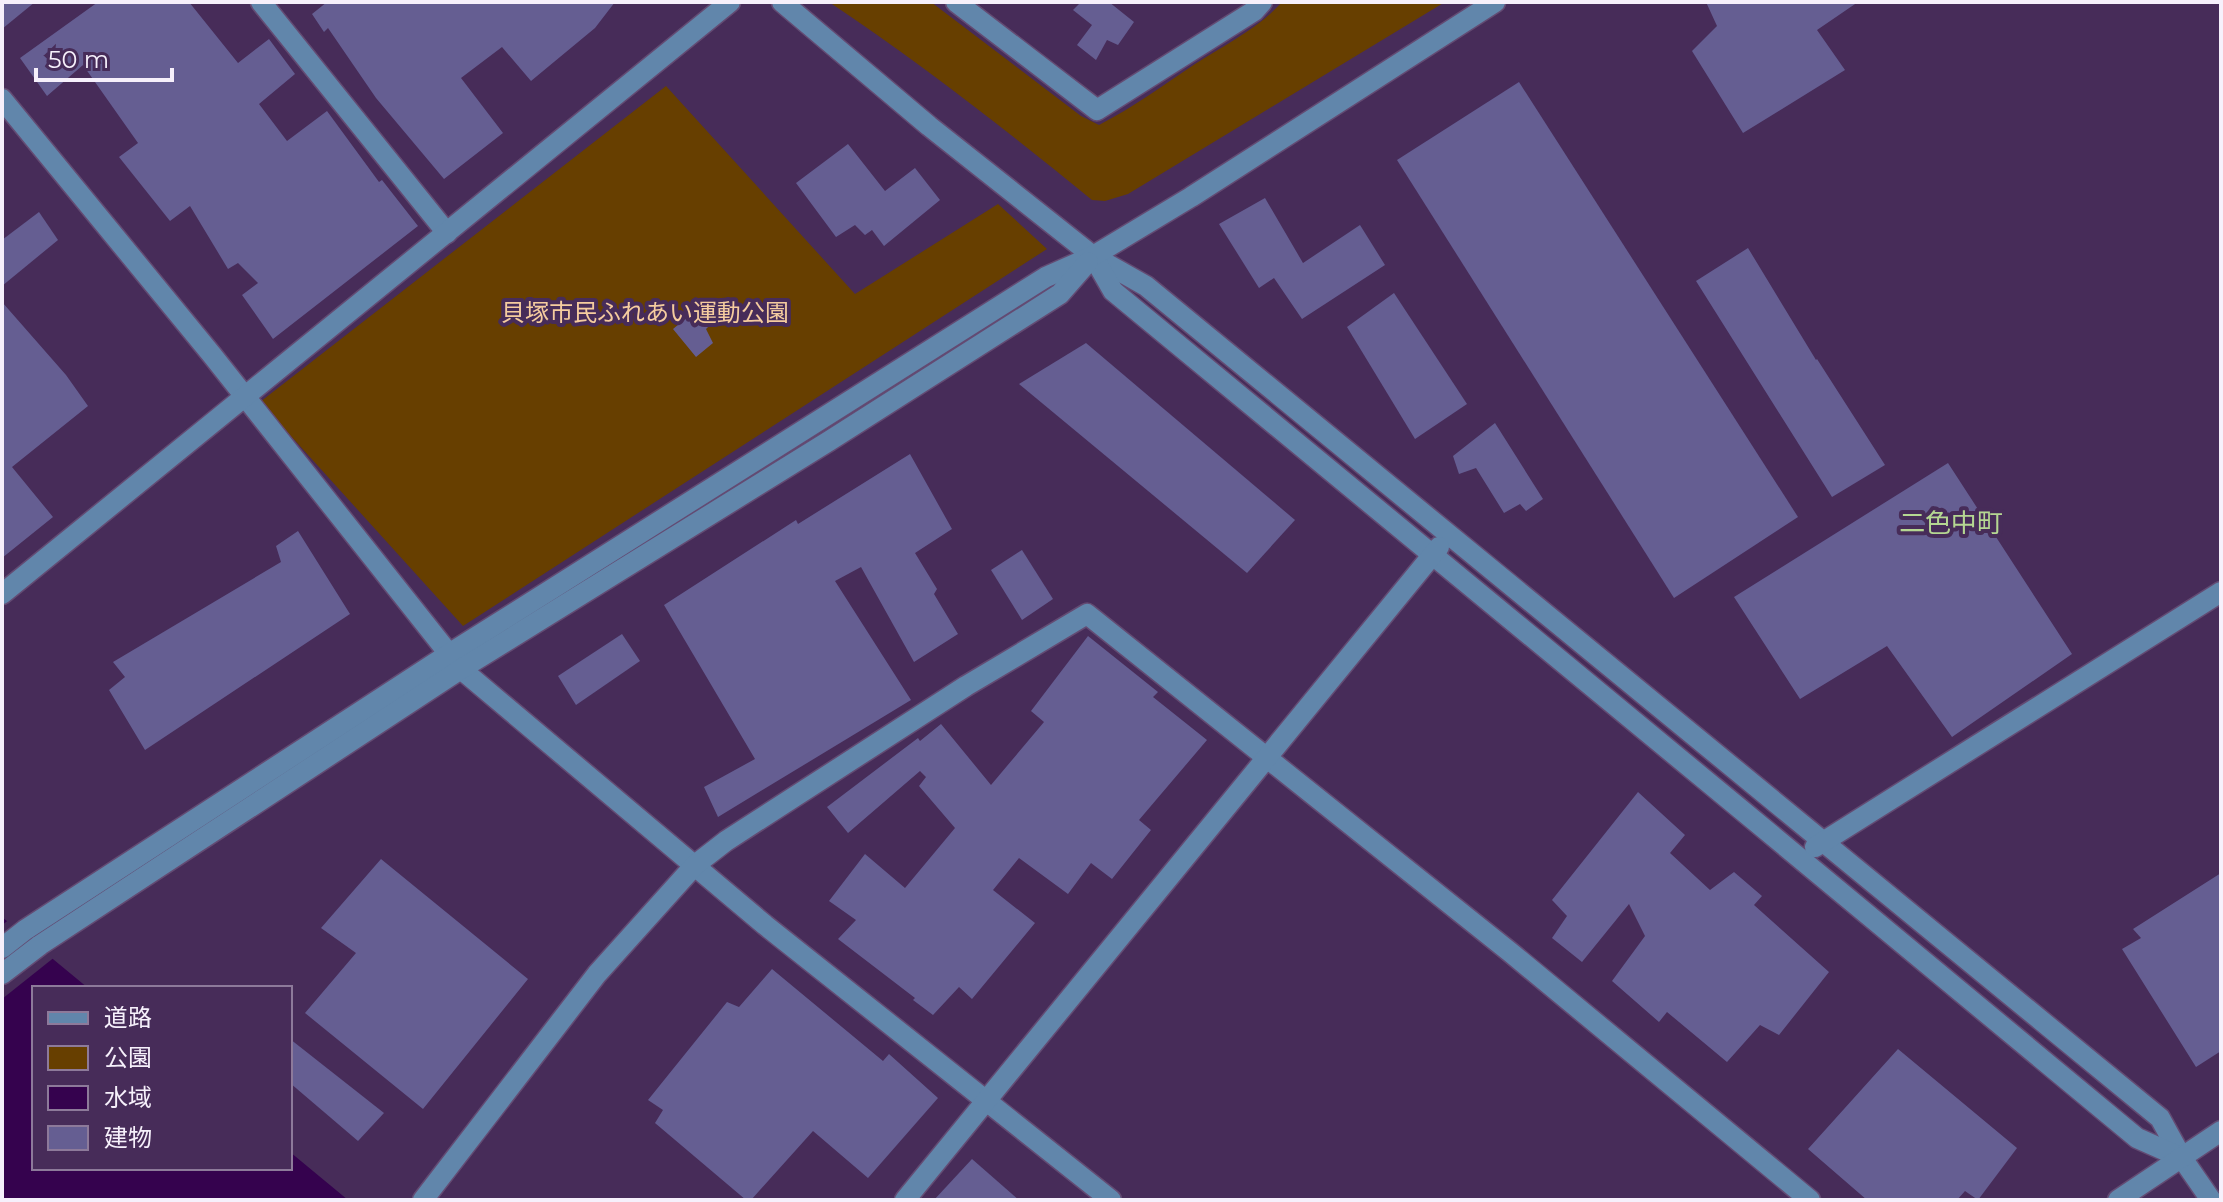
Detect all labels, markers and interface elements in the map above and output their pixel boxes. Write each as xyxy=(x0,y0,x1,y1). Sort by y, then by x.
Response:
scale bar xyxy=(36,32,172,82)
text: 50 m xyxy=(48,45,109,74)
park label: 貝塚市民ふれあい運動公園 xyxy=(501,298,789,327)
district label: 二色中町 xyxy=(1899,507,2003,539)
legend xyxy=(32,986,292,1170)
text: 道路 xyxy=(104,1003,152,1032)
text: 公園 xyxy=(104,1043,152,1072)
text: 水域 xyxy=(104,1083,152,1112)
text: 建物 xyxy=(104,1123,152,1152)

